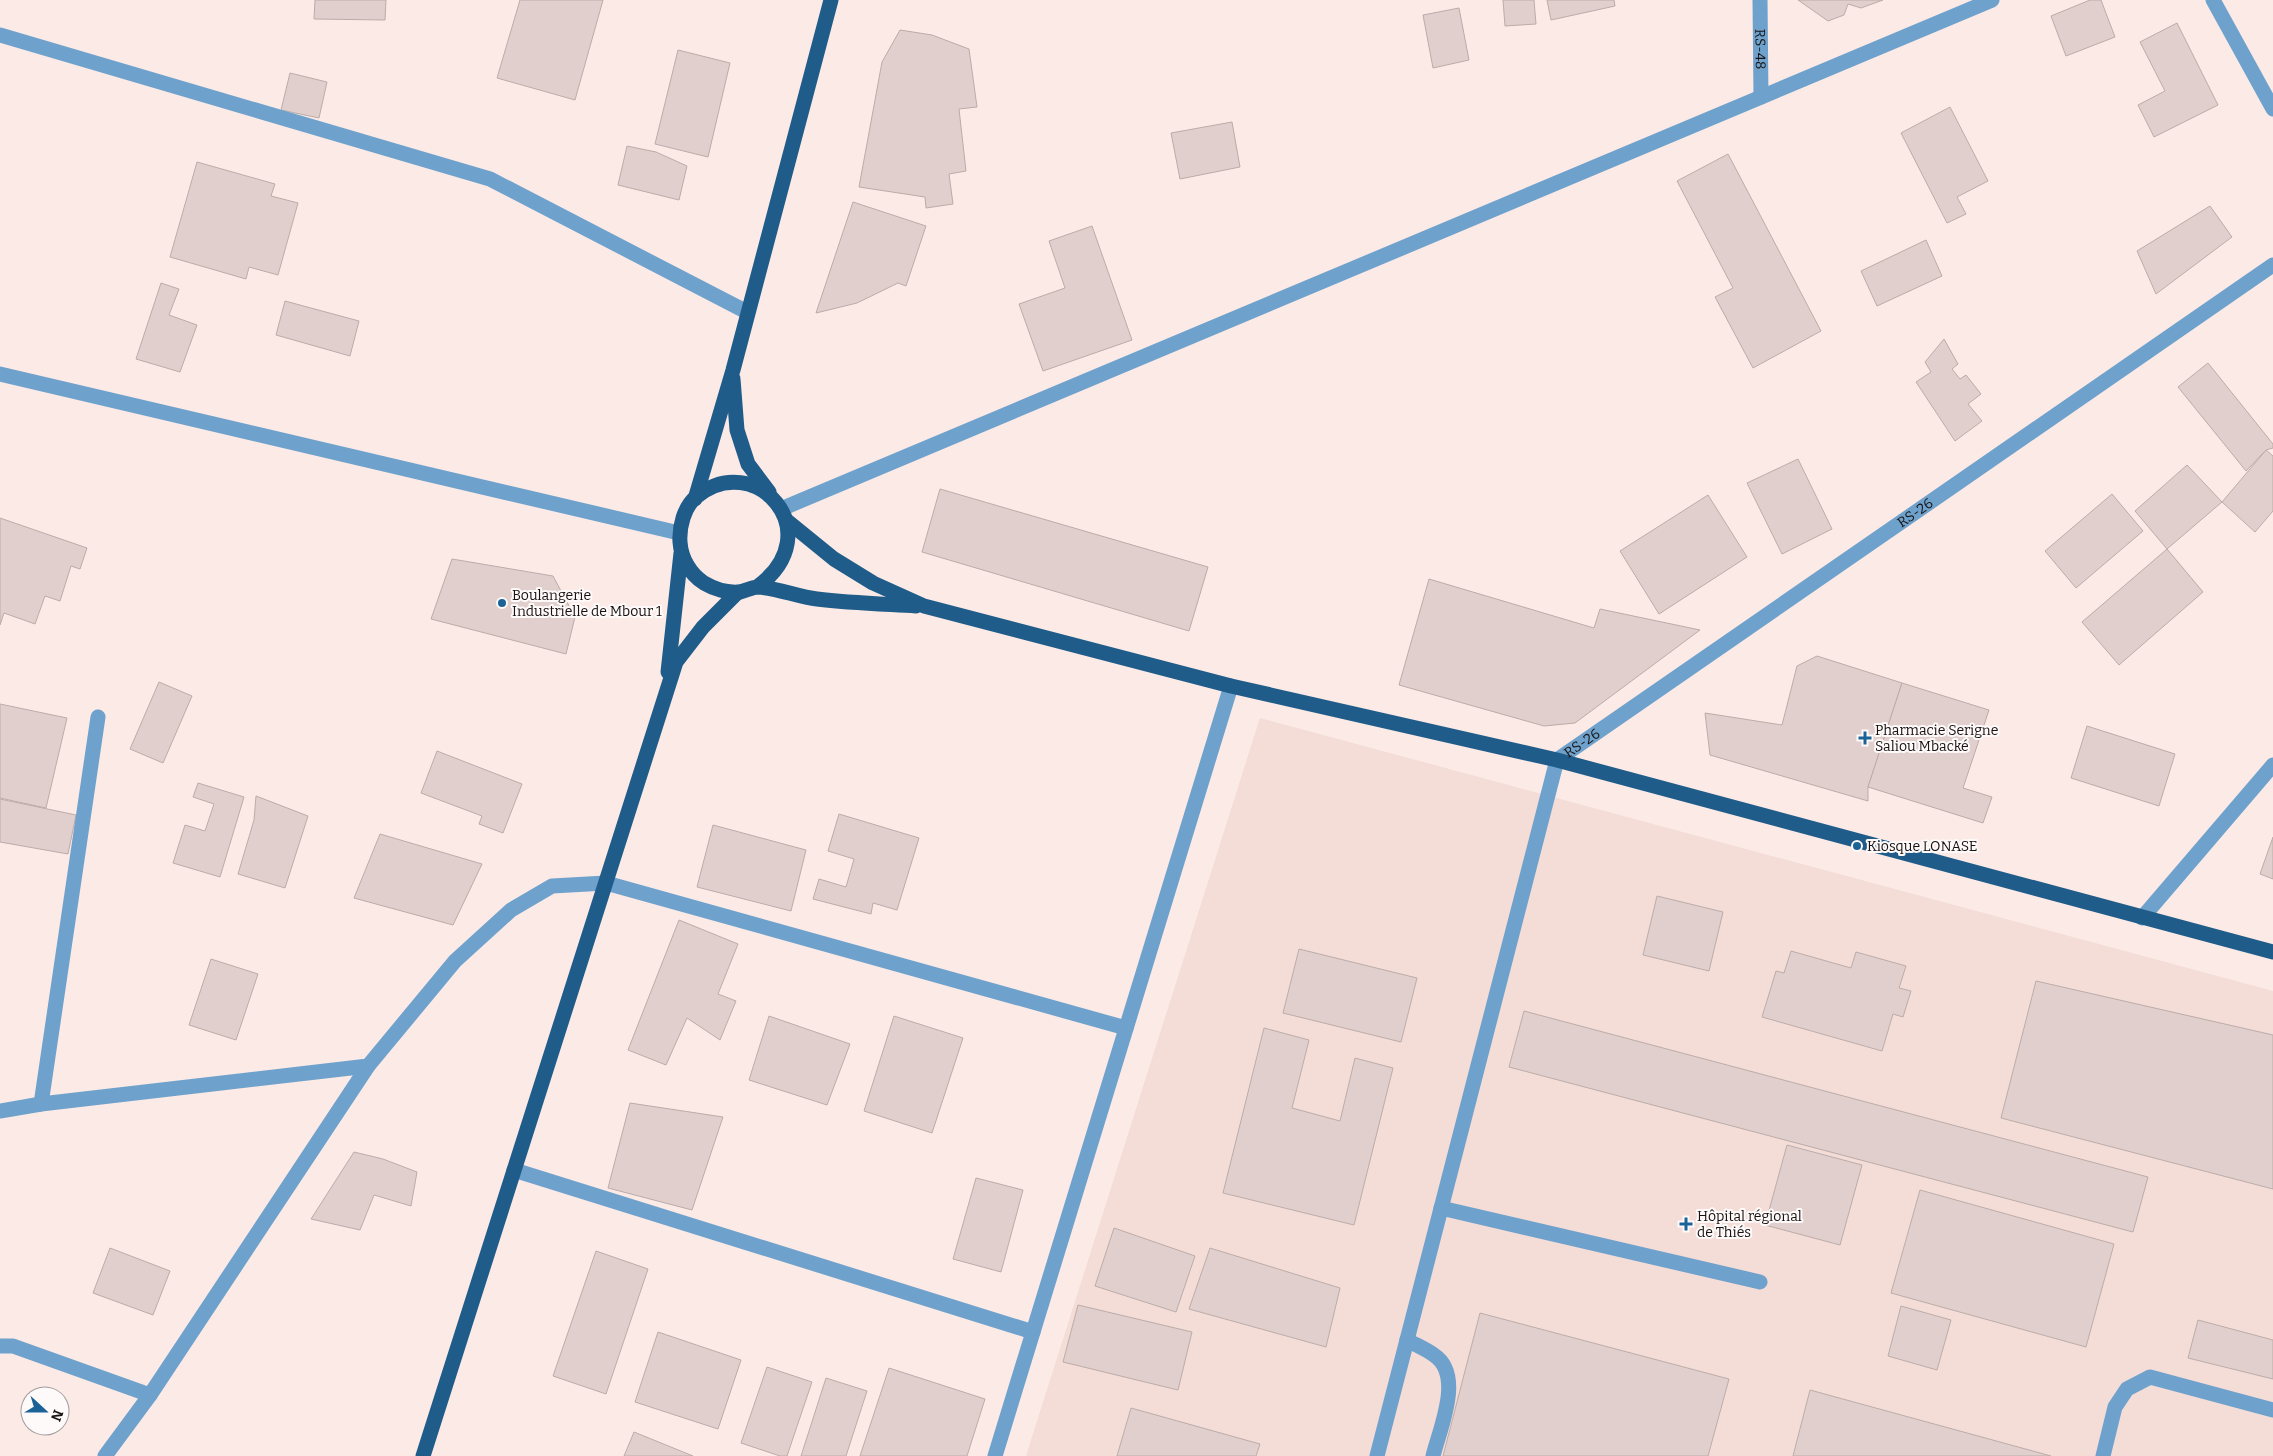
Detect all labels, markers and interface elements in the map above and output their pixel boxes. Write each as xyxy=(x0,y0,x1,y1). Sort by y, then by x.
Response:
street label: RS-48 xyxy=(1752,29,1769,69)
street label: RS-26 xyxy=(1894,494,1936,531)
place label: Boulangerie Industrielle de Mbour 1 xyxy=(512,587,662,620)
marker: Boulangerie Industrielle de Mbour 1 xyxy=(496,597,508,609)
place label: Pharmacie Serigne Saliou Mbacké xyxy=(1875,722,1998,755)
street label: RS-26 xyxy=(1561,725,1603,761)
marker: Pharmacie Serigne Saliou Mbacké xyxy=(1859,732,1871,744)
place label: Kiosque LONASE xyxy=(1867,838,1978,855)
marker: Kiosque LONASE xyxy=(1851,840,1863,852)
place label: Hôpital régional de Thiés xyxy=(1697,1208,1802,1241)
marker: Hôpital régional de Thiés xyxy=(1679,1217,1693,1231)
north arrow xyxy=(20,1386,70,1436)
text: N xyxy=(47,1407,67,1424)

